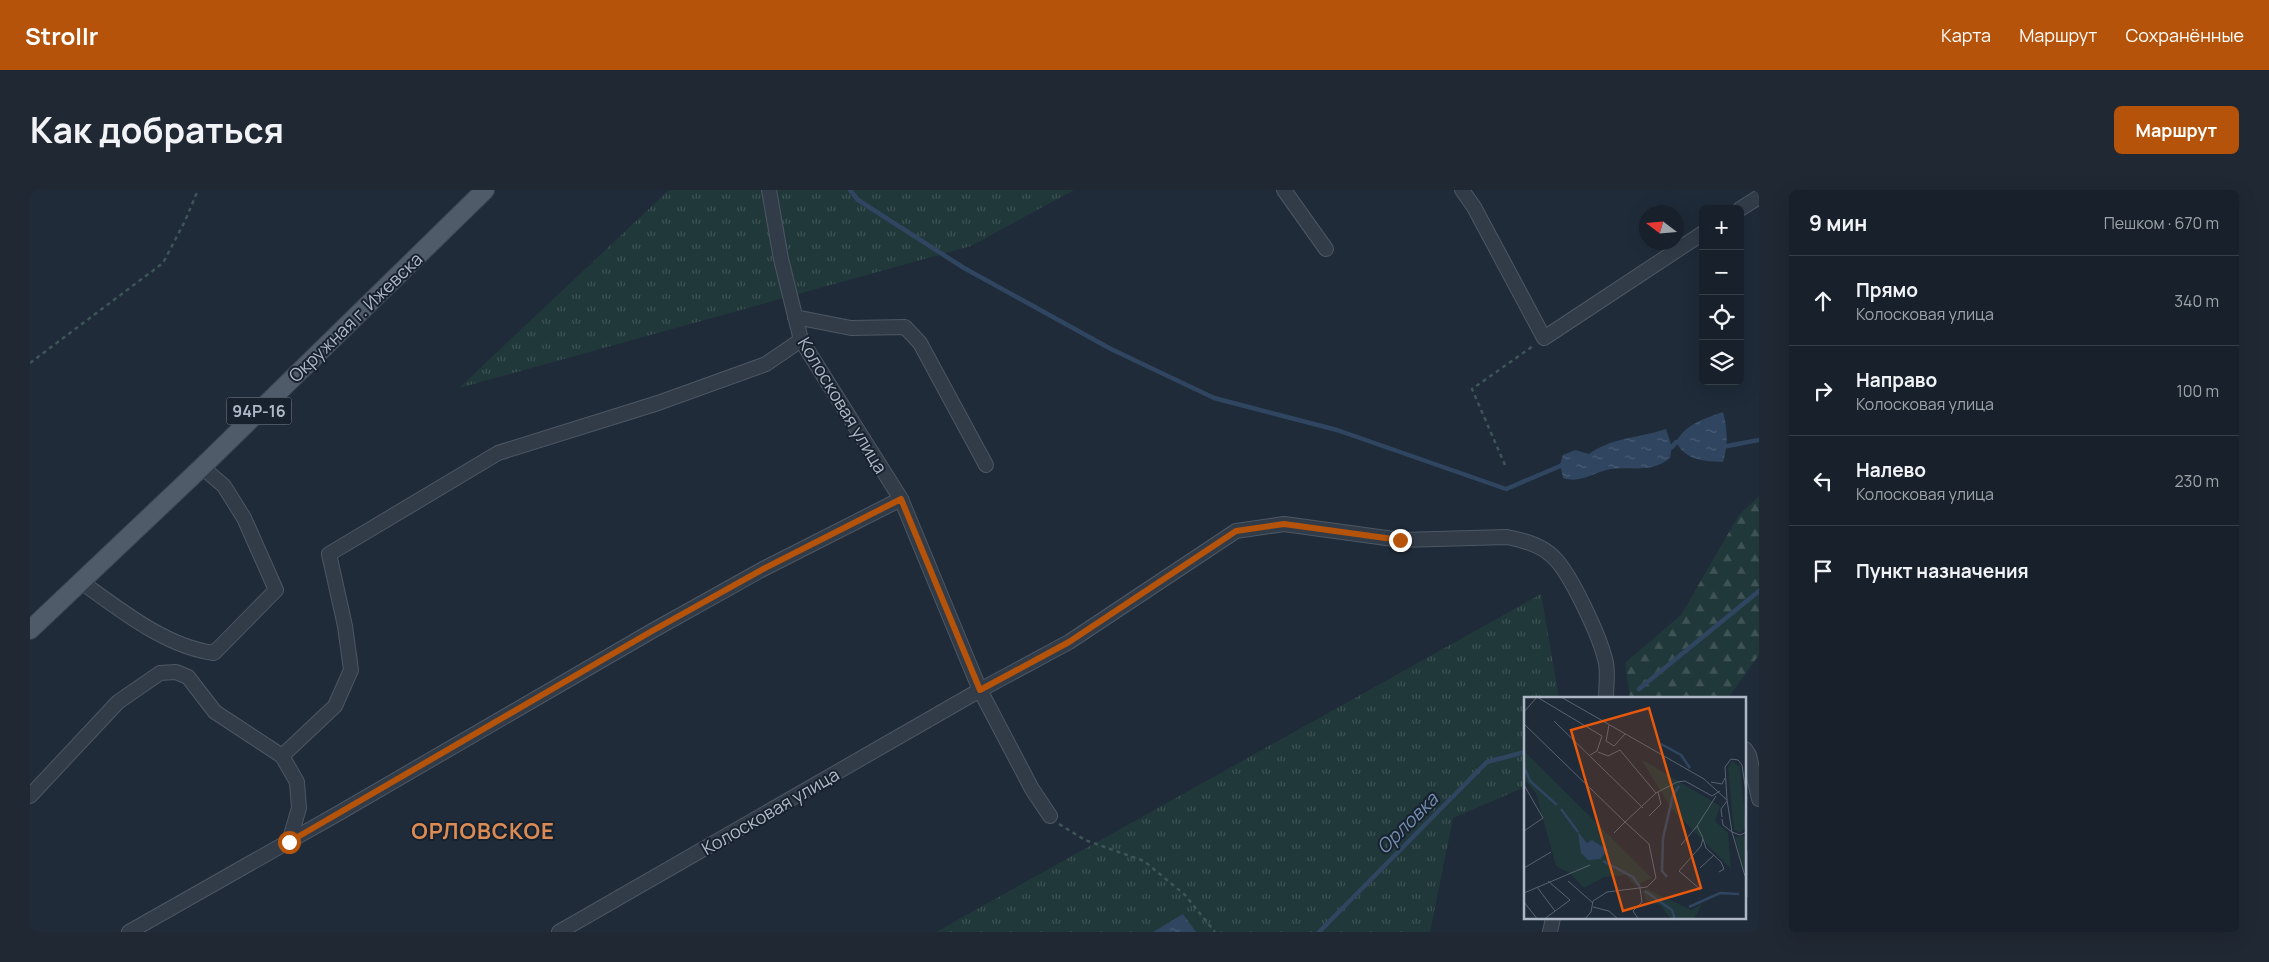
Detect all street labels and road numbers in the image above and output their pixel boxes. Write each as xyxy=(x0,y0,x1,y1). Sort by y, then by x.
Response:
street label: Окружная г. Ижевска xyxy=(283,247,427,387)
street label: Колосковая улица xyxy=(793,332,893,478)
road number: 94Р-16 xyxy=(226,398,292,425)
street label: Колосковая улица xyxy=(697,762,843,860)

